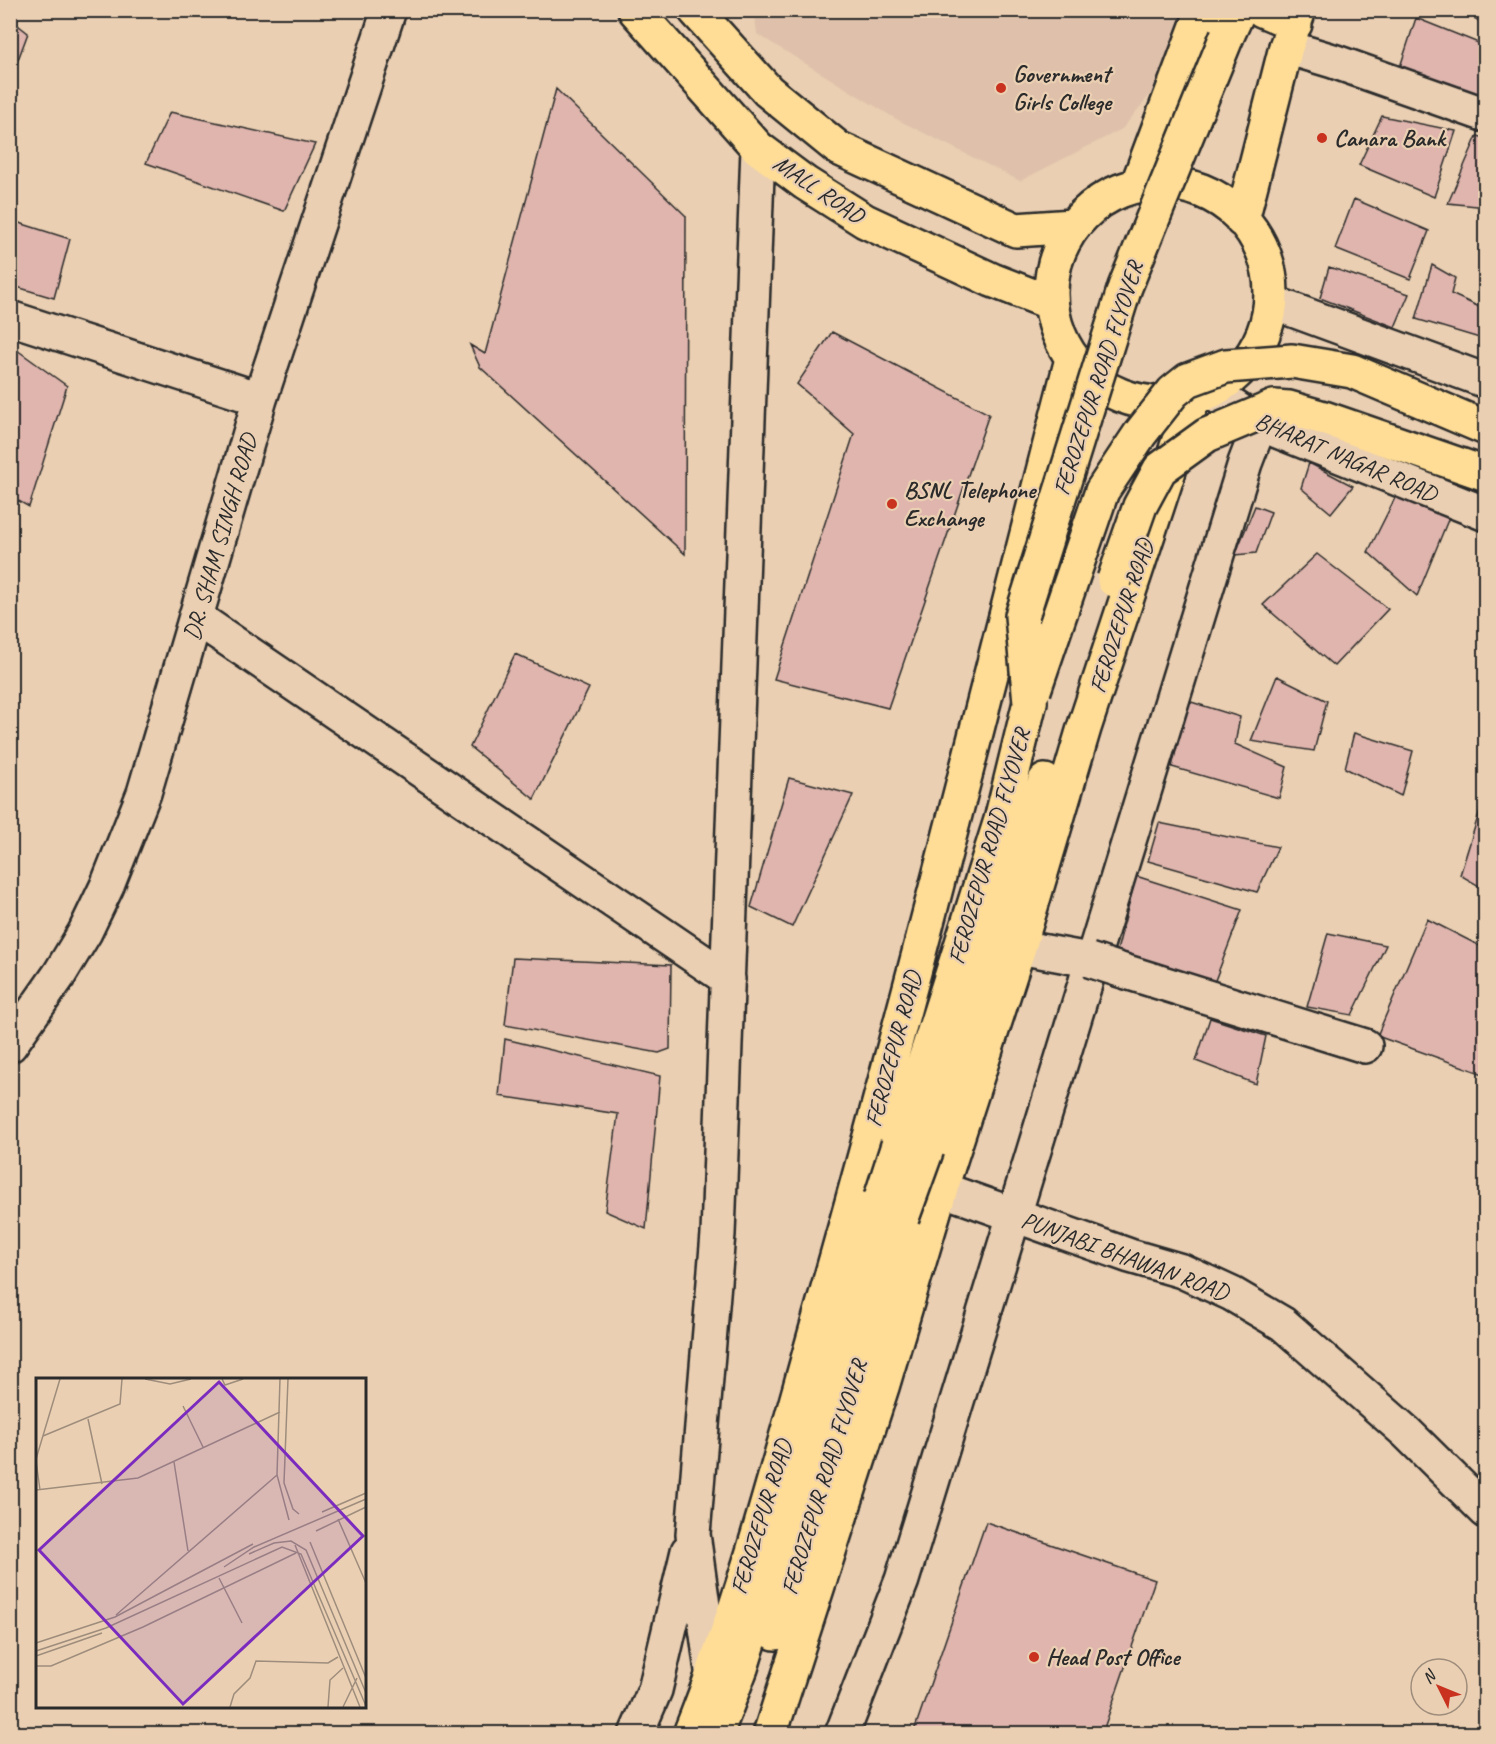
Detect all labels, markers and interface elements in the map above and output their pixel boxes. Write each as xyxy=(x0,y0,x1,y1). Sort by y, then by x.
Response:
place label: Government Girls College xyxy=(1013,59,1114,117)
marker: Government Girls College xyxy=(994,81,1008,95)
place label: Canara Bank xyxy=(1334,123,1447,153)
marker: Canara Bank xyxy=(1315,131,1329,145)
street label: MALL ROAD xyxy=(768,148,872,231)
street label: FEROZEPUR ROAD FLYOVER xyxy=(1046,255,1151,499)
street label: BHARAT NAGAR ROAD xyxy=(1251,405,1443,510)
street label: DR. SHAM SINGH ROAD xyxy=(176,429,264,643)
place label: BSNL Telephone Exchange xyxy=(904,475,1037,533)
marker: BSNL Telephone Exchange xyxy=(885,497,899,511)
street label: FEROZEPUR ROAD xyxy=(1082,533,1161,696)
street label: FEROZEPUR ROAD FLYOVER xyxy=(941,723,1038,967)
street label: FEROZEPUR ROAD xyxy=(858,966,929,1130)
street label: PUNJABI BHAWAN ROAD xyxy=(1017,1205,1235,1308)
street label: FEROZEPUR ROAD FLYOVER xyxy=(774,1354,875,1598)
inset map xyxy=(36,1378,366,1708)
street label: FEROZEPUR ROAD xyxy=(723,1434,799,1598)
place label: Head Post Office xyxy=(1046,1642,1181,1672)
marker: Head Post Office xyxy=(1027,1650,1041,1664)
north arrow xyxy=(1409,1657,1469,1717)
text: N xyxy=(1418,1665,1442,1688)

